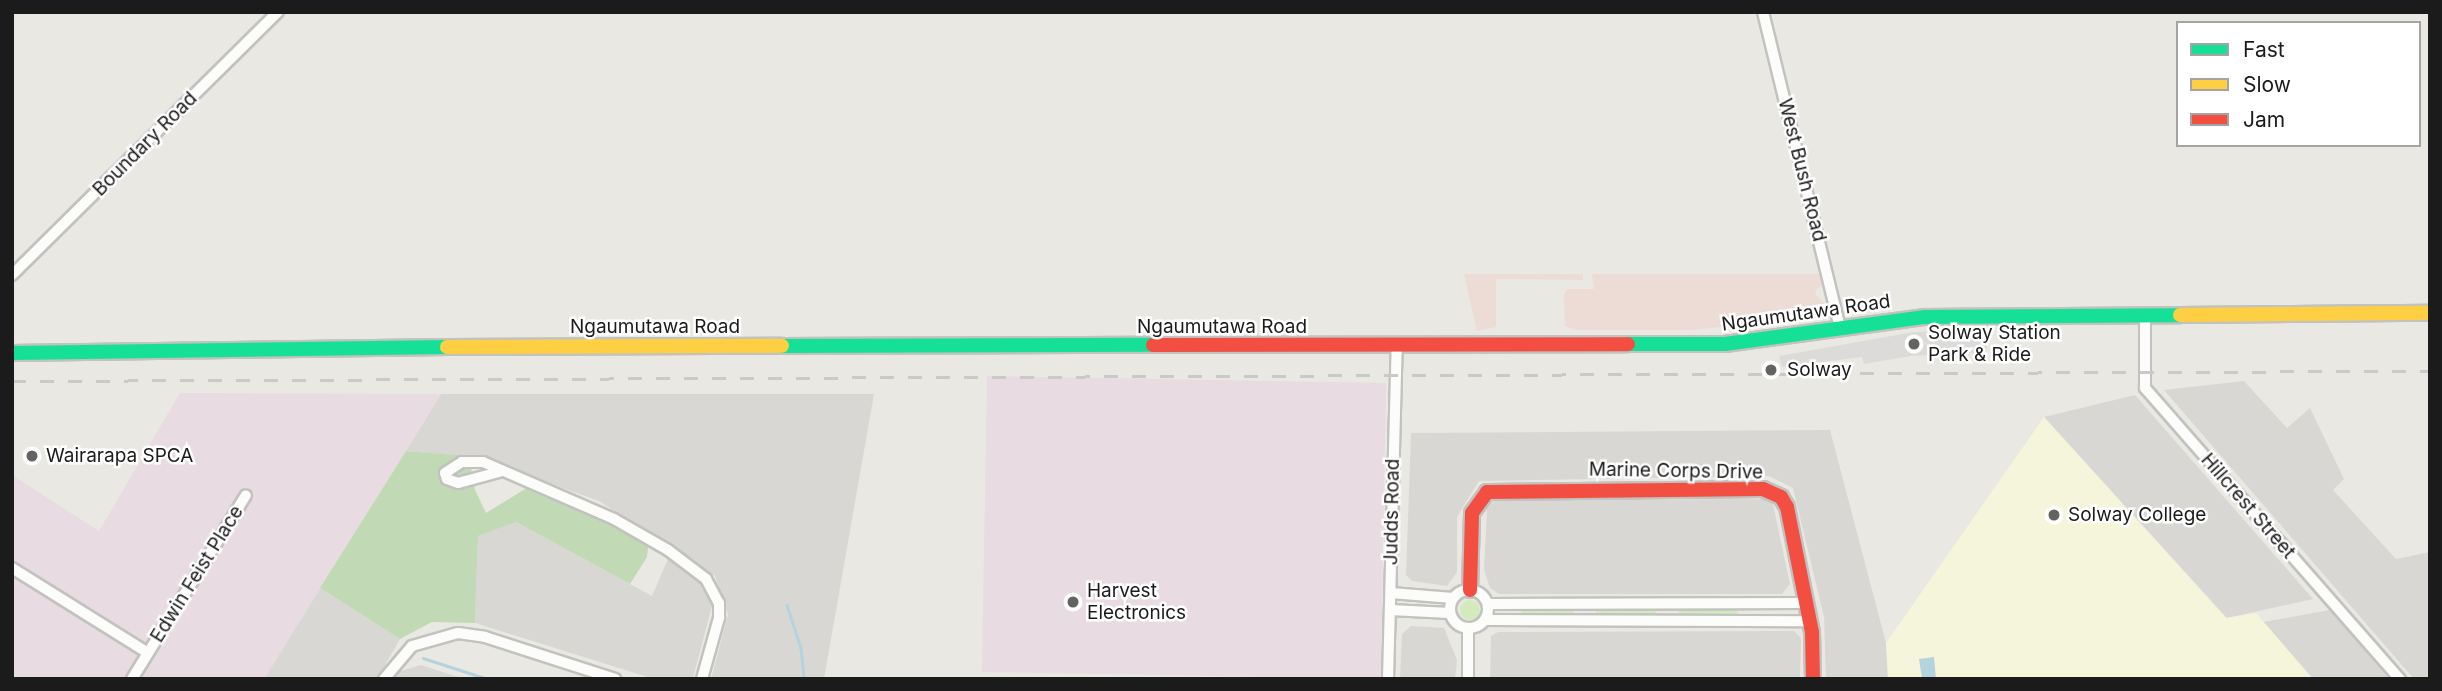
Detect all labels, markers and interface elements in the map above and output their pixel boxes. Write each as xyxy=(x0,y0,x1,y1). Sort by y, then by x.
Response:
legend xyxy=(2176,21,2421,147)
text: Fast xyxy=(2243,37,2285,62)
text: Slow xyxy=(2243,72,2291,97)
street label: Boundary Road xyxy=(88,87,202,201)
street label: West Bush Road xyxy=(1773,96,1831,244)
text: Jam xyxy=(2243,107,2285,132)
street label: Ngaumutawa Road xyxy=(1720,290,1892,336)
street label: Ngaumutawa Road xyxy=(570,316,740,338)
street label: Ngaumutawa Road xyxy=(1137,316,1307,338)
place label: Solway Station Park & Ride xyxy=(1928,322,2061,366)
marker: Solway Station Park & Ride xyxy=(1906,336,1922,352)
place label: Solway xyxy=(1787,359,1852,381)
marker: Solway xyxy=(1761,360,1781,380)
place label: Wairarapa SPCA xyxy=(46,445,193,467)
marker: Wairarapa SPCA xyxy=(24,448,40,464)
street label: Hillcrest Street xyxy=(2196,449,2300,563)
street label: Marine Corps Drive xyxy=(1589,458,1763,484)
street label: Judds Road xyxy=(1380,459,1404,565)
street label: Edwin Feist Place xyxy=(146,501,248,647)
place label: Solway College xyxy=(2068,504,2206,526)
marker: Solway College xyxy=(2046,507,2062,523)
place label: Harvest Electronics xyxy=(1087,580,1186,624)
marker: Harvest Electronics xyxy=(1065,594,1081,610)

